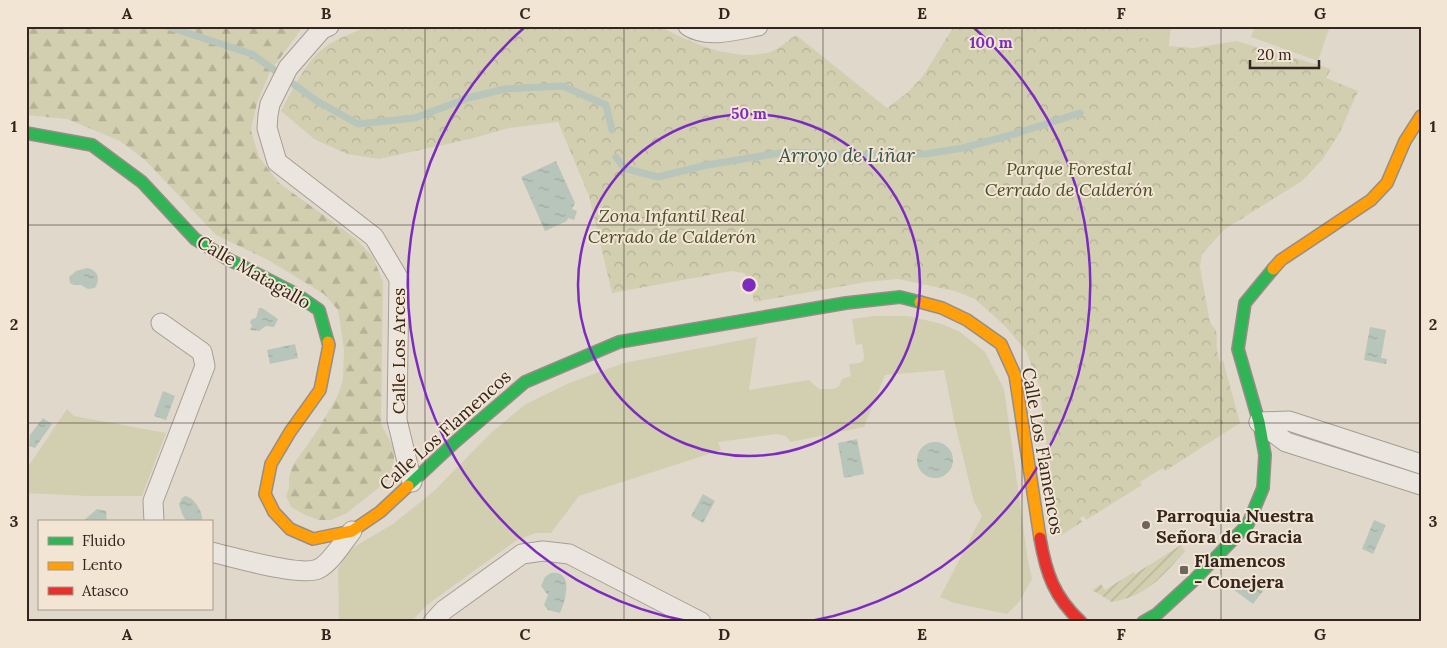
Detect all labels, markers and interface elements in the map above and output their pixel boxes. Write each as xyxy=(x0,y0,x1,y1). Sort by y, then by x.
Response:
text: A xyxy=(122,3,133,23)
text: B xyxy=(321,3,332,23)
text: C xyxy=(519,3,531,23)
text: D xyxy=(718,3,730,23)
text: E xyxy=(917,3,927,23)
text: F xyxy=(1116,3,1126,23)
text: G xyxy=(1314,3,1326,23)
text: 100 m xyxy=(970,33,1013,52)
scale bar xyxy=(1250,38,1318,70)
text: 20 m xyxy=(1257,45,1292,64)
text: 50 m xyxy=(731,104,767,123)
text: 1 xyxy=(11,116,17,136)
text: 1 xyxy=(1430,116,1436,136)
water label: Arroyo de Liñar xyxy=(778,143,915,167)
park label: Parque Forestal Cerrado de Calderón xyxy=(985,157,1153,201)
park label: Zona Infantil Real Cerrado de Calderón xyxy=(588,204,756,248)
street label: Calle Matagallo xyxy=(193,230,315,314)
centre of rings xyxy=(740,276,758,294)
street label: Calle Los Arces xyxy=(387,288,410,414)
text: 2 xyxy=(10,314,18,334)
text: 2 xyxy=(1429,314,1437,334)
street label: Calle Los Flamencos xyxy=(374,365,516,495)
street label: Calle Los Flamencos xyxy=(1017,366,1069,536)
place label: Parroquia Nuestra Señora de Gracia xyxy=(1156,504,1315,548)
text: 3 xyxy=(10,511,19,531)
text: 3 xyxy=(1429,511,1438,531)
marker: Parroquia Nuestra Señora de Gracia xyxy=(1140,519,1152,531)
legend xyxy=(38,520,212,610)
text: Fluido xyxy=(82,531,125,550)
place label: Flamencos - Conejera xyxy=(1194,549,1286,593)
text: Lento xyxy=(82,555,123,574)
marker: Flamencos - Conejera xyxy=(1178,564,1190,576)
text: Atasco xyxy=(81,581,129,600)
text: A xyxy=(122,624,133,644)
text: B xyxy=(321,624,332,644)
text: C xyxy=(519,624,531,644)
text: D xyxy=(718,624,730,644)
text: E xyxy=(917,624,927,644)
text: F xyxy=(1116,624,1126,644)
text: G xyxy=(1314,624,1326,644)

